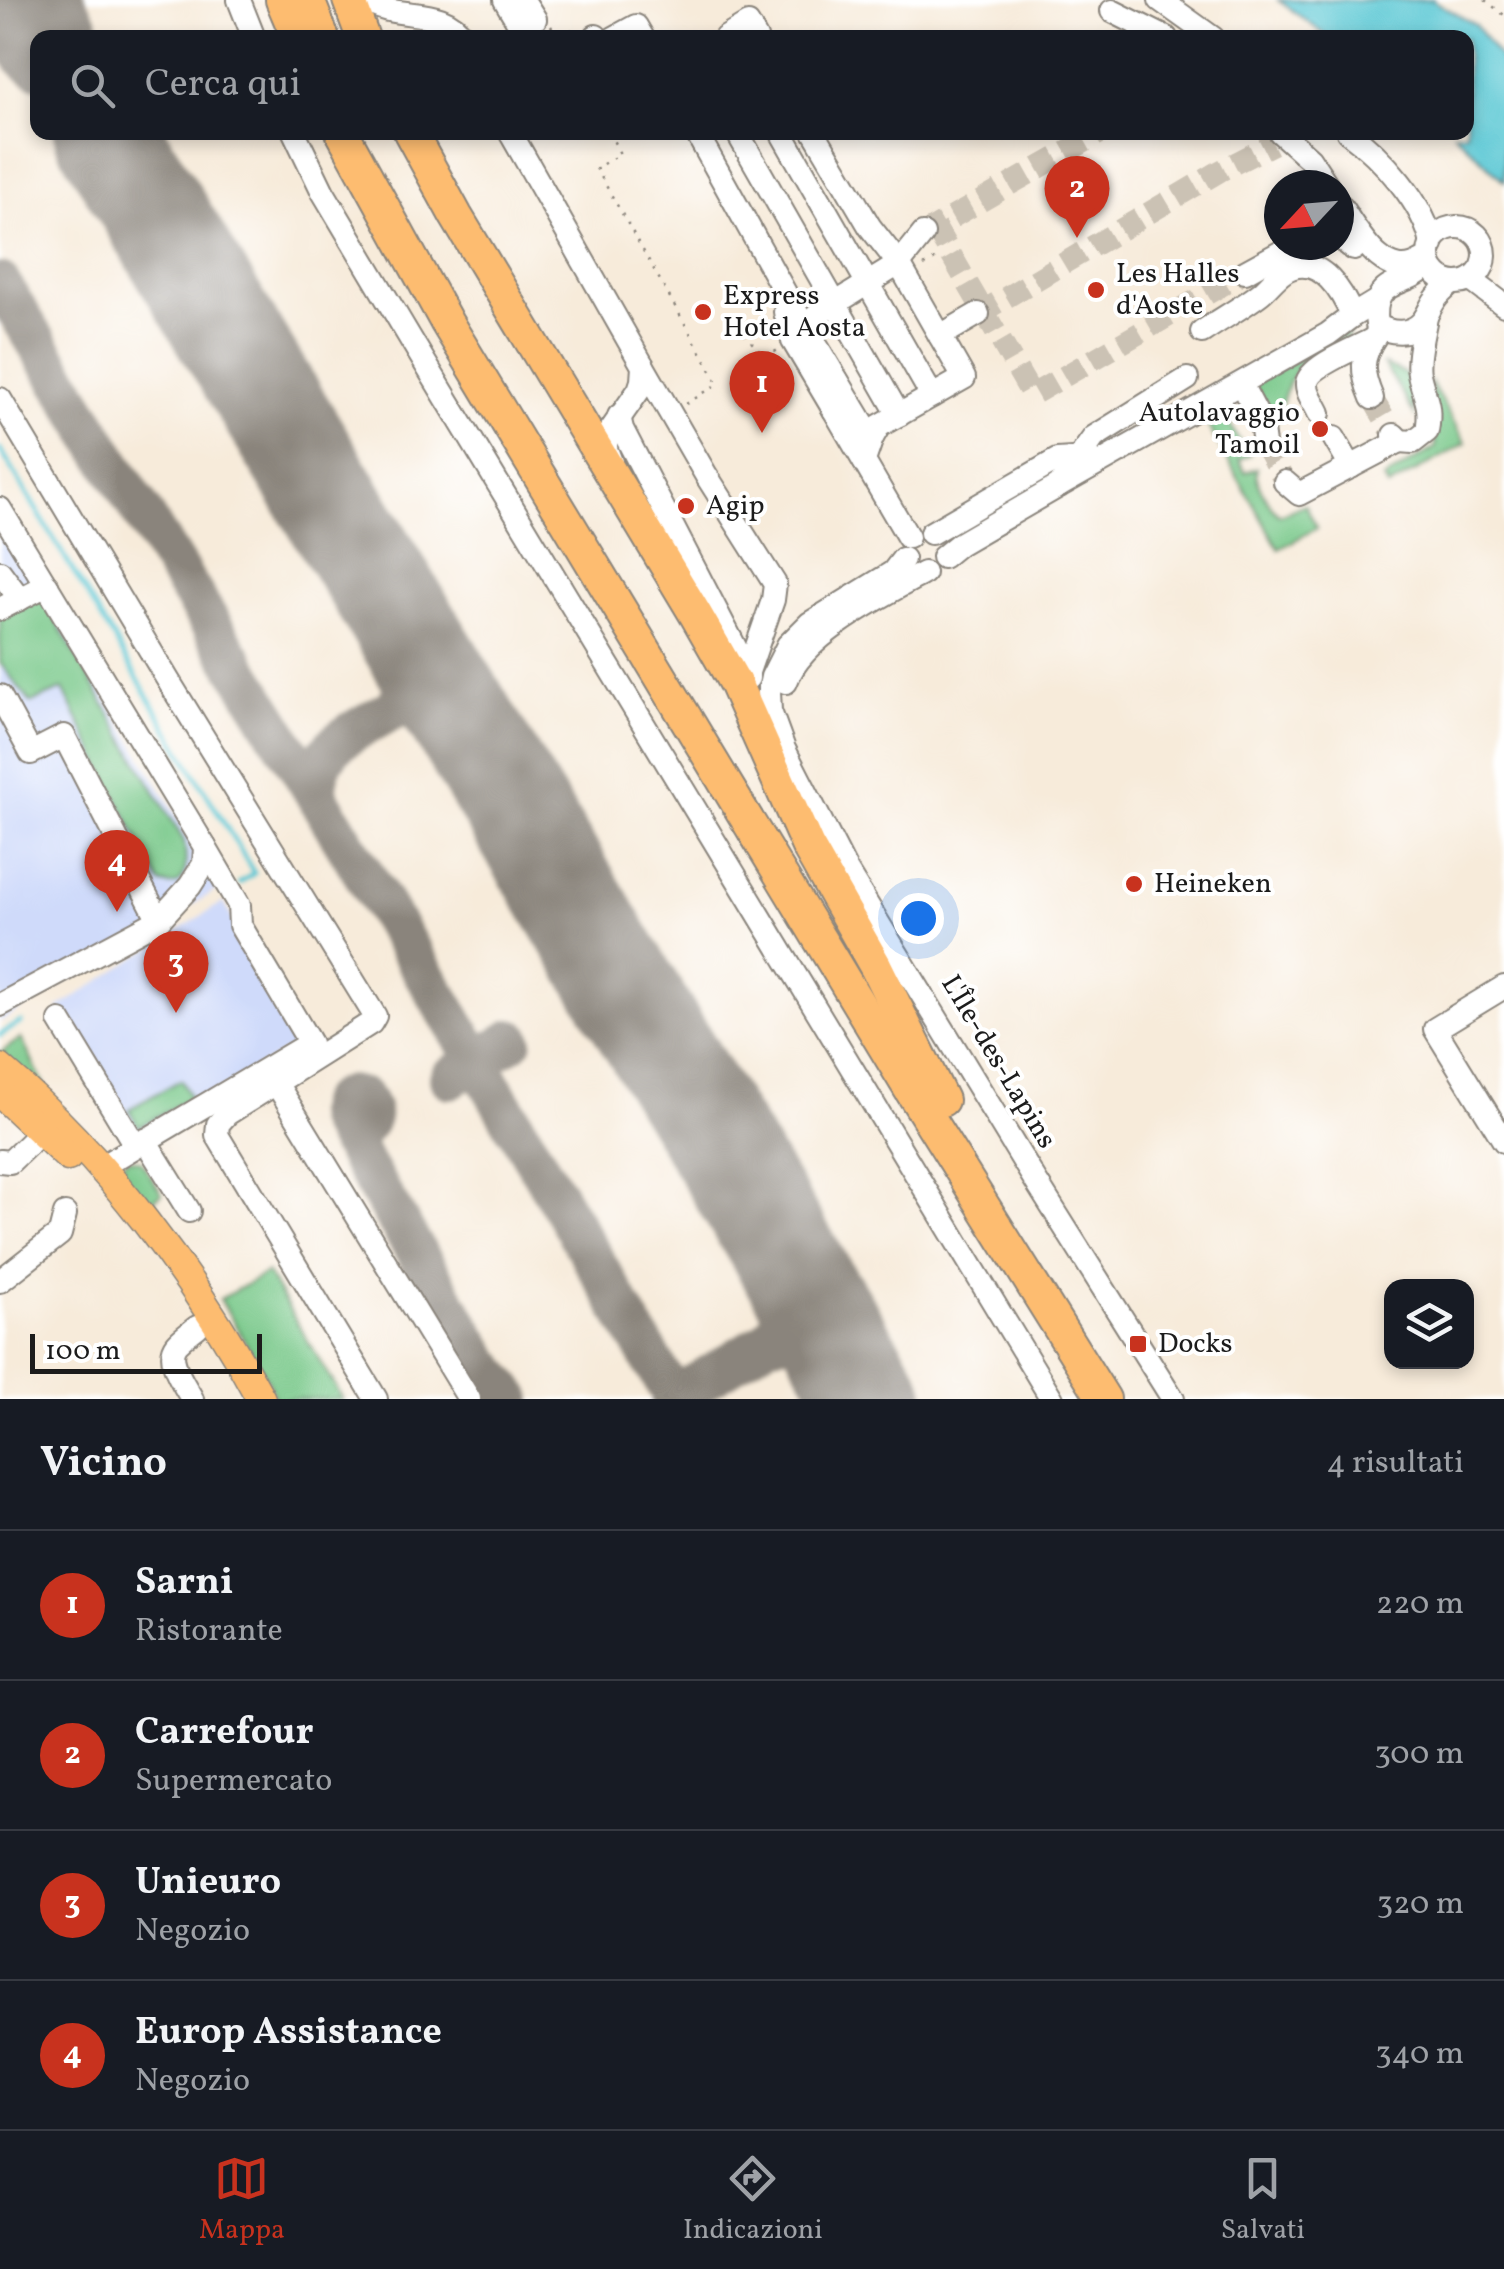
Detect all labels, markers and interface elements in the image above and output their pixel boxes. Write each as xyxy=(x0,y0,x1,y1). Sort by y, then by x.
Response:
search box xyxy=(30,30,1474,140)
icon: search xyxy=(65,58,120,113)
text: Cerca qui xyxy=(145,59,301,112)
pin: 2 xyxy=(1044,156,1110,238)
north arrow xyxy=(1264,170,1354,260)
place label: Les Halles d'Aoste xyxy=(1116,255,1240,326)
place label: Express Hotel Aosta xyxy=(723,277,866,348)
marker: Les Halles d'Aoste xyxy=(1085,279,1107,301)
marker: Express Hotel Aosta xyxy=(692,301,714,323)
pin: 1 xyxy=(730,350,794,433)
place label: Autolavaggio Tamoil xyxy=(1139,394,1300,465)
marker: Autolavaggio Tamoil xyxy=(1309,418,1331,440)
place label: Agip xyxy=(706,487,765,526)
marker: Agip xyxy=(675,495,697,517)
pin: 4 xyxy=(84,830,150,912)
place label: Heineken xyxy=(1154,865,1272,904)
marker: Heineken xyxy=(1123,873,1145,895)
your location xyxy=(893,893,944,944)
pin: 3 xyxy=(144,930,208,1013)
street label: L'Île-des-Lapins xyxy=(931,968,1065,1156)
map controls xyxy=(1384,1279,1474,1369)
button: layers xyxy=(1384,1279,1474,1369)
place label: Docks xyxy=(1158,1325,1232,1364)
scale bar xyxy=(30,1329,262,1374)
text: 100 m xyxy=(45,1332,120,1371)
marker: Docks xyxy=(1127,1333,1149,1355)
text: Vicino xyxy=(40,1435,167,1494)
text: 4 risultati xyxy=(1327,1442,1464,1486)
text: Sarni xyxy=(135,1557,233,1610)
text: 1 xyxy=(66,1583,79,1627)
text: 220 m xyxy=(1376,1583,1464,1627)
text: Ristorante xyxy=(135,1610,283,1654)
text: Carrefour xyxy=(135,1707,314,1760)
text: 2 xyxy=(64,1733,81,1777)
text: 300 m xyxy=(1374,1733,1464,1777)
text: Supermercato xyxy=(135,1760,332,1804)
text: Unieuro xyxy=(135,1857,281,1910)
text: 3 xyxy=(64,1883,81,1927)
text: 320 m xyxy=(1377,1883,1464,1927)
text: Negozio xyxy=(135,1910,250,1954)
text: Europ Assistance xyxy=(135,2007,442,2060)
text: 4 xyxy=(63,2033,82,2077)
text: 340 m xyxy=(1375,2033,1464,2077)
text: Negozio xyxy=(135,2060,250,2104)
tab: Mappa xyxy=(199,2151,285,2250)
tab: Indicazioni xyxy=(683,2151,823,2250)
tab: Salvati xyxy=(1221,2151,1305,2250)

